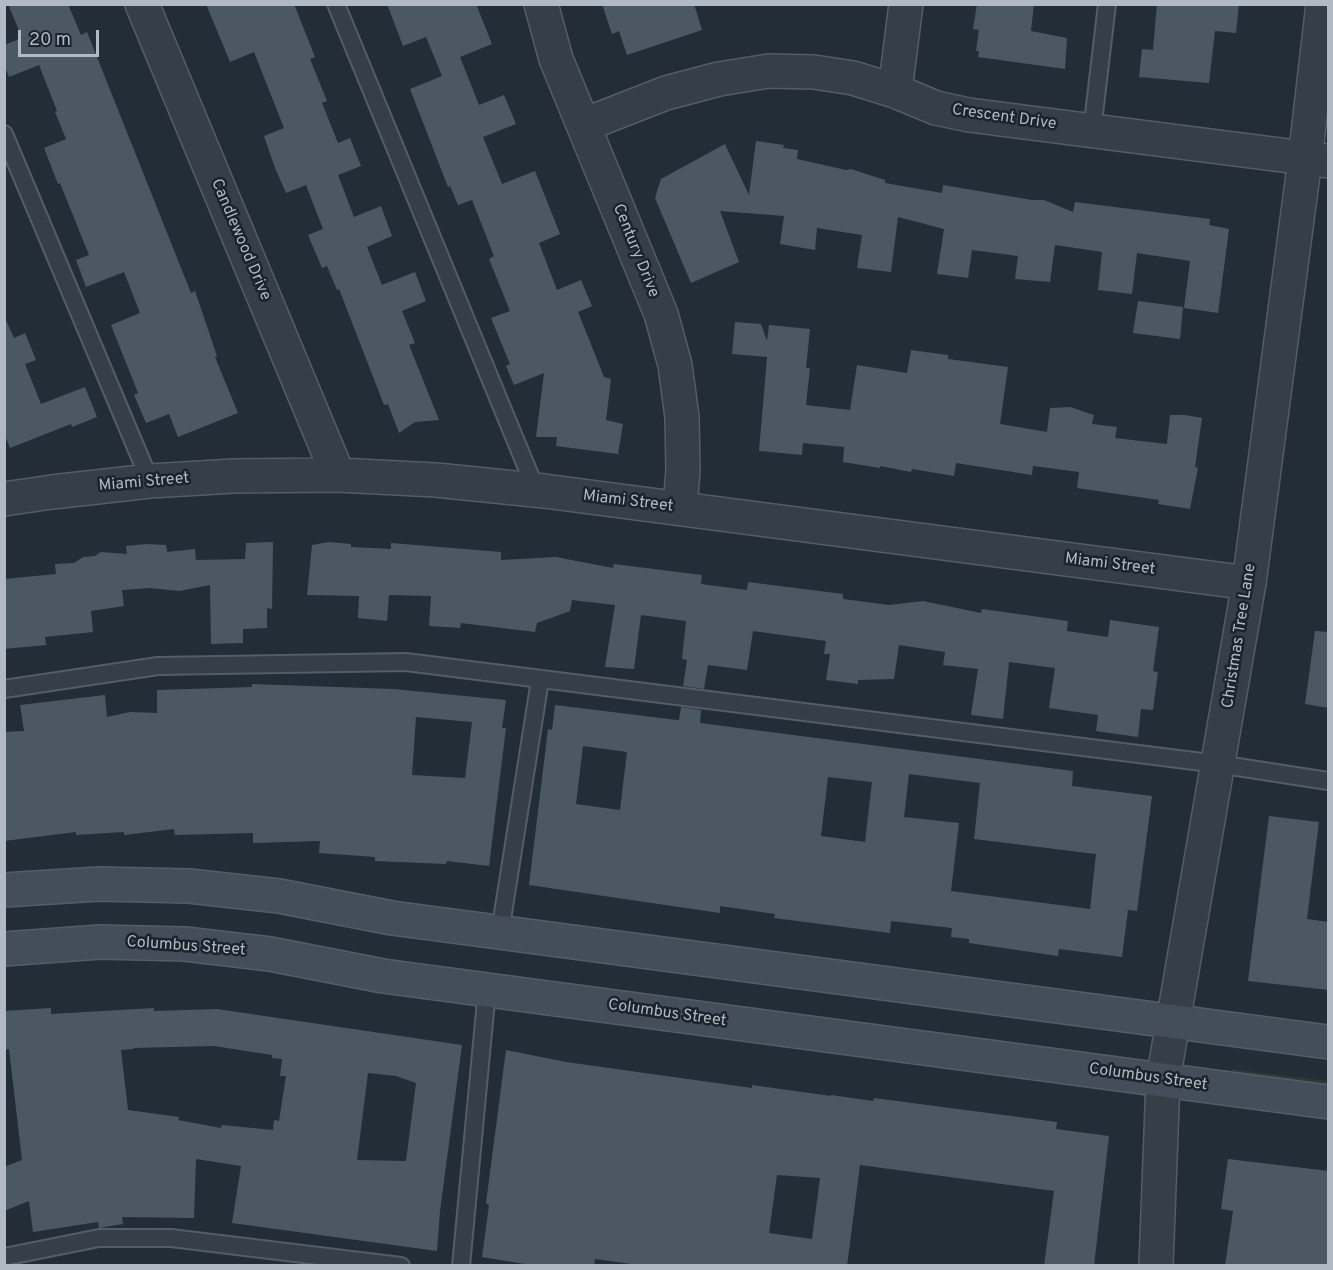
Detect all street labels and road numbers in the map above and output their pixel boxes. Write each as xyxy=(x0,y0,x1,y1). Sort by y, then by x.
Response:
street label: Crescent Drive xyxy=(951,101,1057,135)
street label: Candlewood Drive xyxy=(206,176,274,304)
street label: Century Drive xyxy=(608,201,662,301)
street label: Miami Street xyxy=(98,469,190,497)
street label: Miami Street xyxy=(582,487,674,517)
street label: Miami Street xyxy=(1064,550,1156,580)
street label: Christmas Tree Lane xyxy=(1219,562,1261,710)
street label: Columbus Street xyxy=(126,933,246,961)
street label: Columbus Street xyxy=(606,996,728,1032)
street label: Columbus Street xyxy=(1087,1060,1209,1096)

